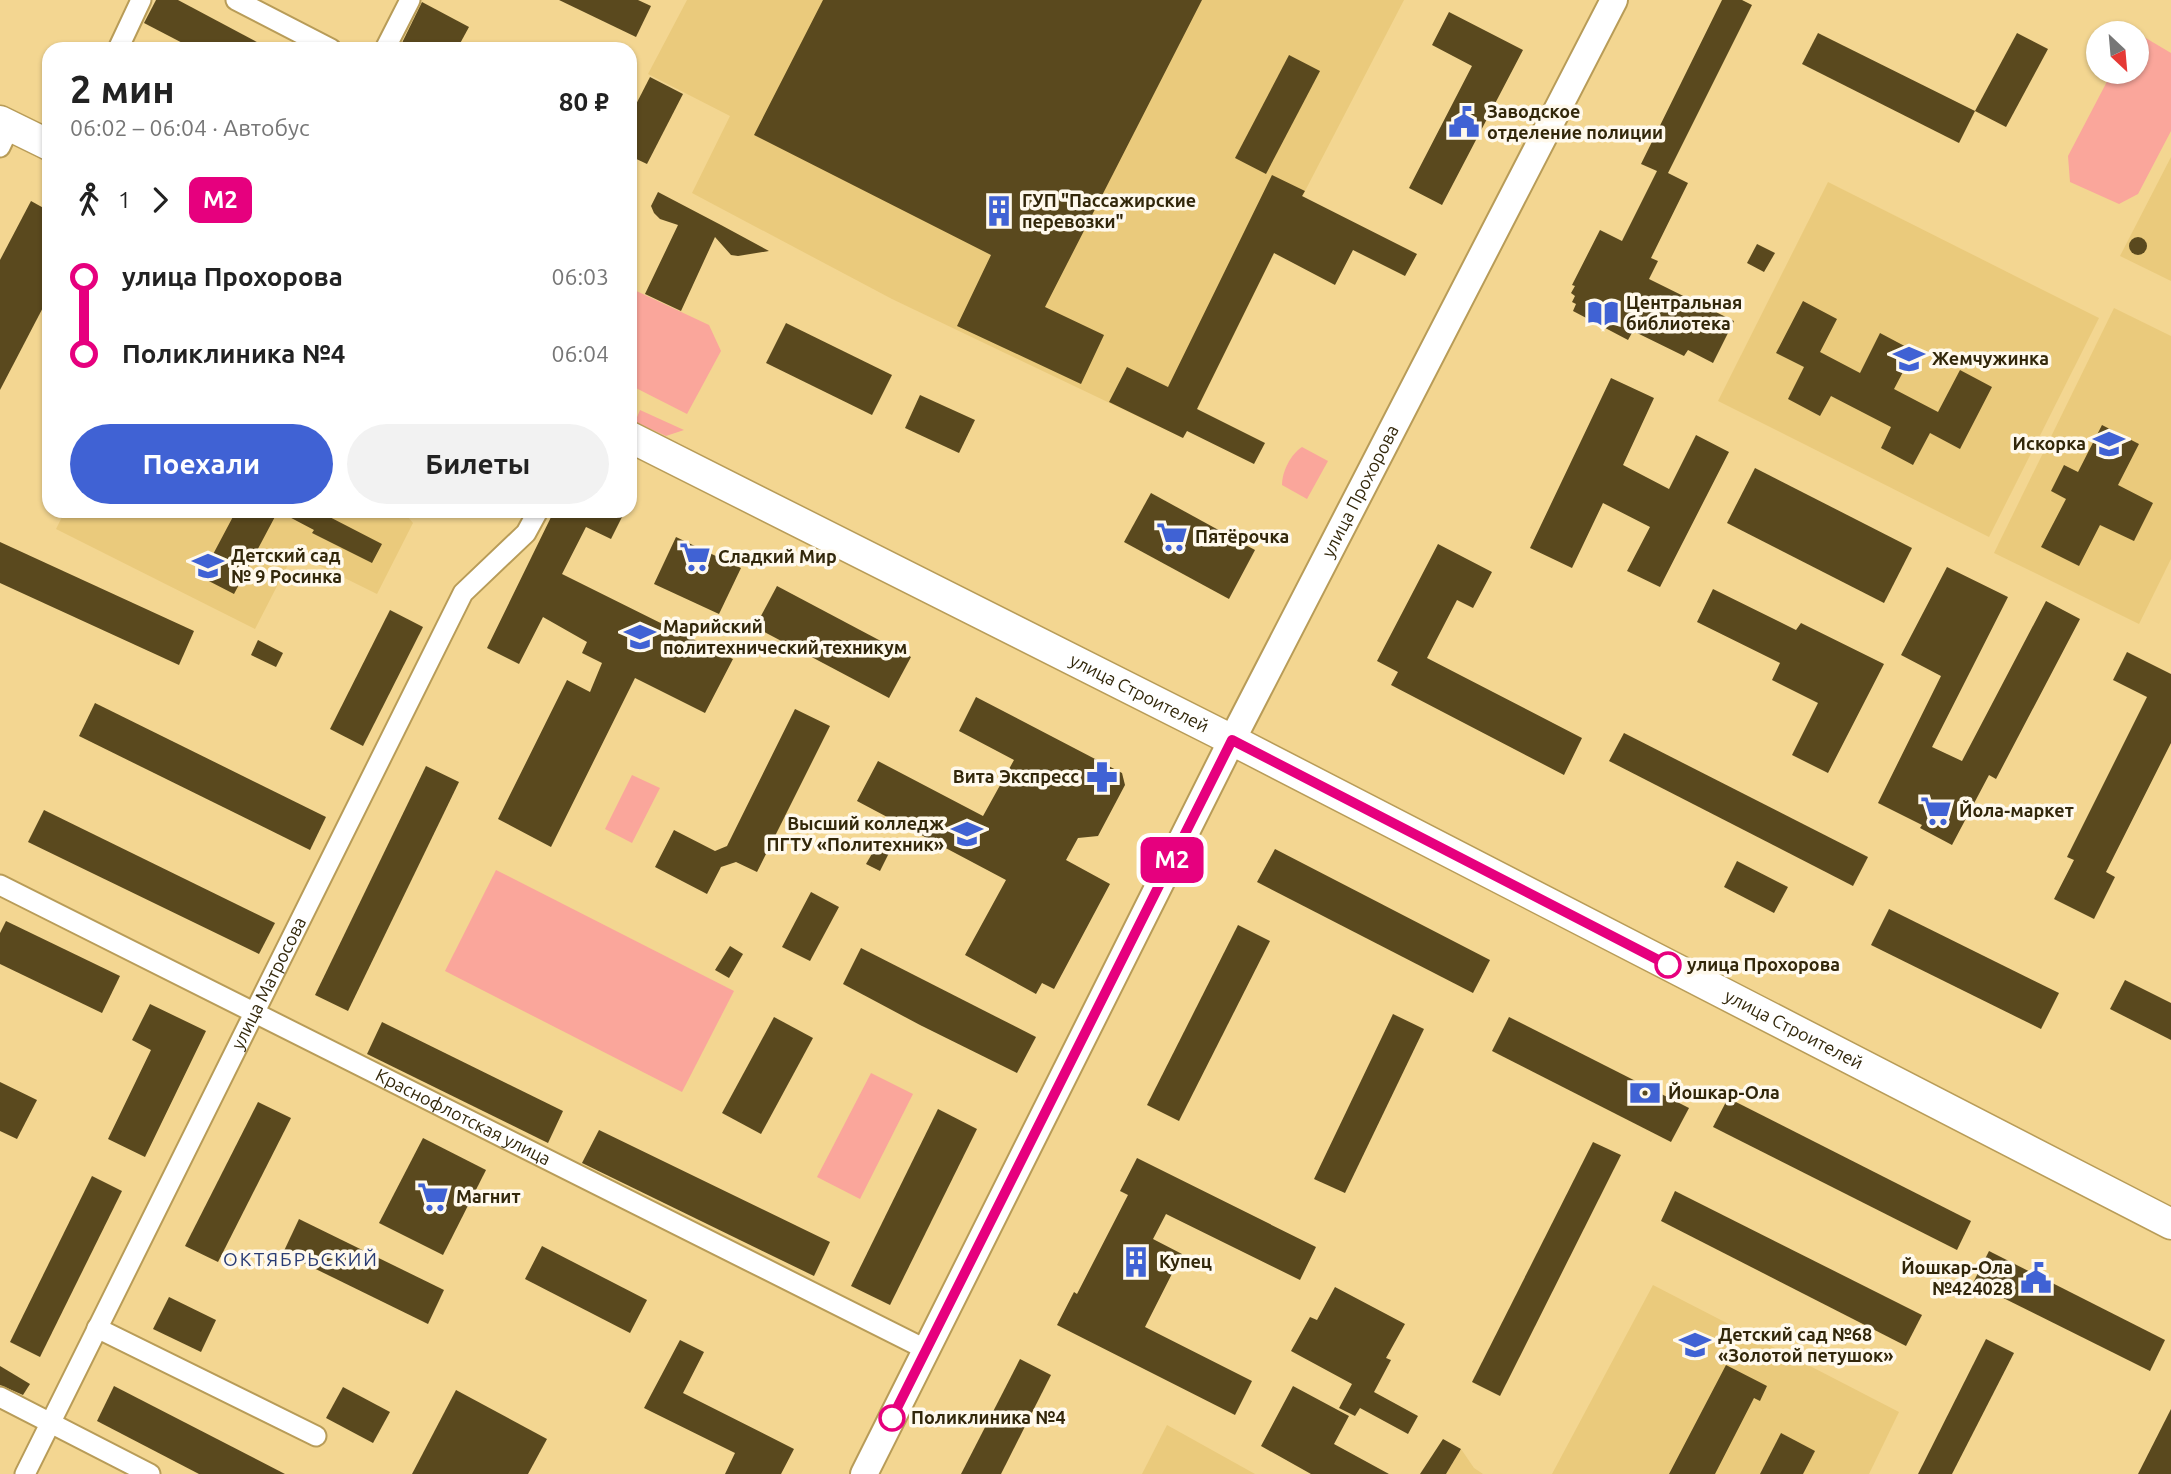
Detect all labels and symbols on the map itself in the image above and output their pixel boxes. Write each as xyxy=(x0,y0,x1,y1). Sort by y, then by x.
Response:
north arrow xyxy=(2086,21,2149,84)
place label: Заводское отделение полиции xyxy=(1487,101,1663,142)
public building icon: Заводское отделение полиции xyxy=(1447,105,1481,139)
place label: ГУП "Пассажирские перевозки" xyxy=(1022,190,1196,231)
building icon: ГУП "Пассажирские перевозки" xyxy=(982,194,1016,228)
place label: Центральная библиотека xyxy=(1626,292,1742,333)
library icon: Центральная библиотека xyxy=(1586,296,1620,330)
school or university icon: Жемчужинка xyxy=(1892,342,1926,376)
place label: Жемчужинка xyxy=(1932,348,2049,368)
street label: улица Прохорова xyxy=(1317,421,1402,560)
school or university icon: Искорка xyxy=(2092,427,2126,461)
place label: Искорка xyxy=(2013,433,2086,453)
supermarket icon: Пятёрочка xyxy=(1155,520,1189,554)
place label: Пятёрочка xyxy=(1195,526,1289,546)
supermarket icon: Сладкий Мир xyxy=(678,540,712,574)
place label: Детский сад № 9 Росинка xyxy=(231,545,342,586)
place label: Сладкий Мир xyxy=(718,546,837,566)
school or university icon: Детский сад № 9 Росинка xyxy=(191,549,225,583)
place label: Марийский политехнический техникум xyxy=(663,616,907,657)
school or university icon: Марийский политехнический техникум xyxy=(623,620,657,654)
street label: улица Строителей xyxy=(1067,649,1212,736)
pharmacy icon: Вита Экспресс xyxy=(1085,760,1119,794)
place label: Вита Экспресс xyxy=(953,766,1079,786)
supermarket icon: Йола-маркет xyxy=(1919,794,1953,828)
place label: Йола-маркет xyxy=(1959,800,2074,820)
place label: Высший колледж ПГТУ «Политехник» xyxy=(767,813,944,854)
school or university icon: Высший колледж ПГТУ «Политехник» xyxy=(950,817,984,851)
line badge: М2 xyxy=(1140,837,1204,883)
street label: улица Матросова xyxy=(227,913,309,1052)
marker: улица Прохорова xyxy=(1655,952,1681,978)
place label: улица Прохорова xyxy=(1687,954,1840,974)
street label: улица Строителей xyxy=(1722,985,1867,1073)
street label: Краснофлотская улица xyxy=(373,1064,554,1169)
bank icon: Йошкар-Ола xyxy=(1628,1076,1662,1110)
place label: Йошкар-Ола xyxy=(1668,1082,1780,1102)
supermarket icon: Магнит xyxy=(416,1180,450,1214)
place label: Магнит xyxy=(456,1186,520,1206)
building icon: Купец xyxy=(1119,1245,1153,1279)
district label: ОКТЯБРЬСКИЙ xyxy=(223,1248,379,1270)
place label: Купец xyxy=(1159,1251,1212,1271)
place label: Йошкар-Ола №424028 xyxy=(1901,1257,2013,1298)
public building icon: Йошкар-Ола №424028 xyxy=(2019,1261,2053,1295)
place label: Детский сад №68 «Золотой петушок» xyxy=(1718,1324,1893,1365)
school or university icon: Детский сад №68 «Золотой петушок» xyxy=(1678,1328,1712,1362)
marker: Поликлиника №4 xyxy=(879,1405,905,1431)
place label: Поликлиника №4 xyxy=(911,1407,1066,1427)

